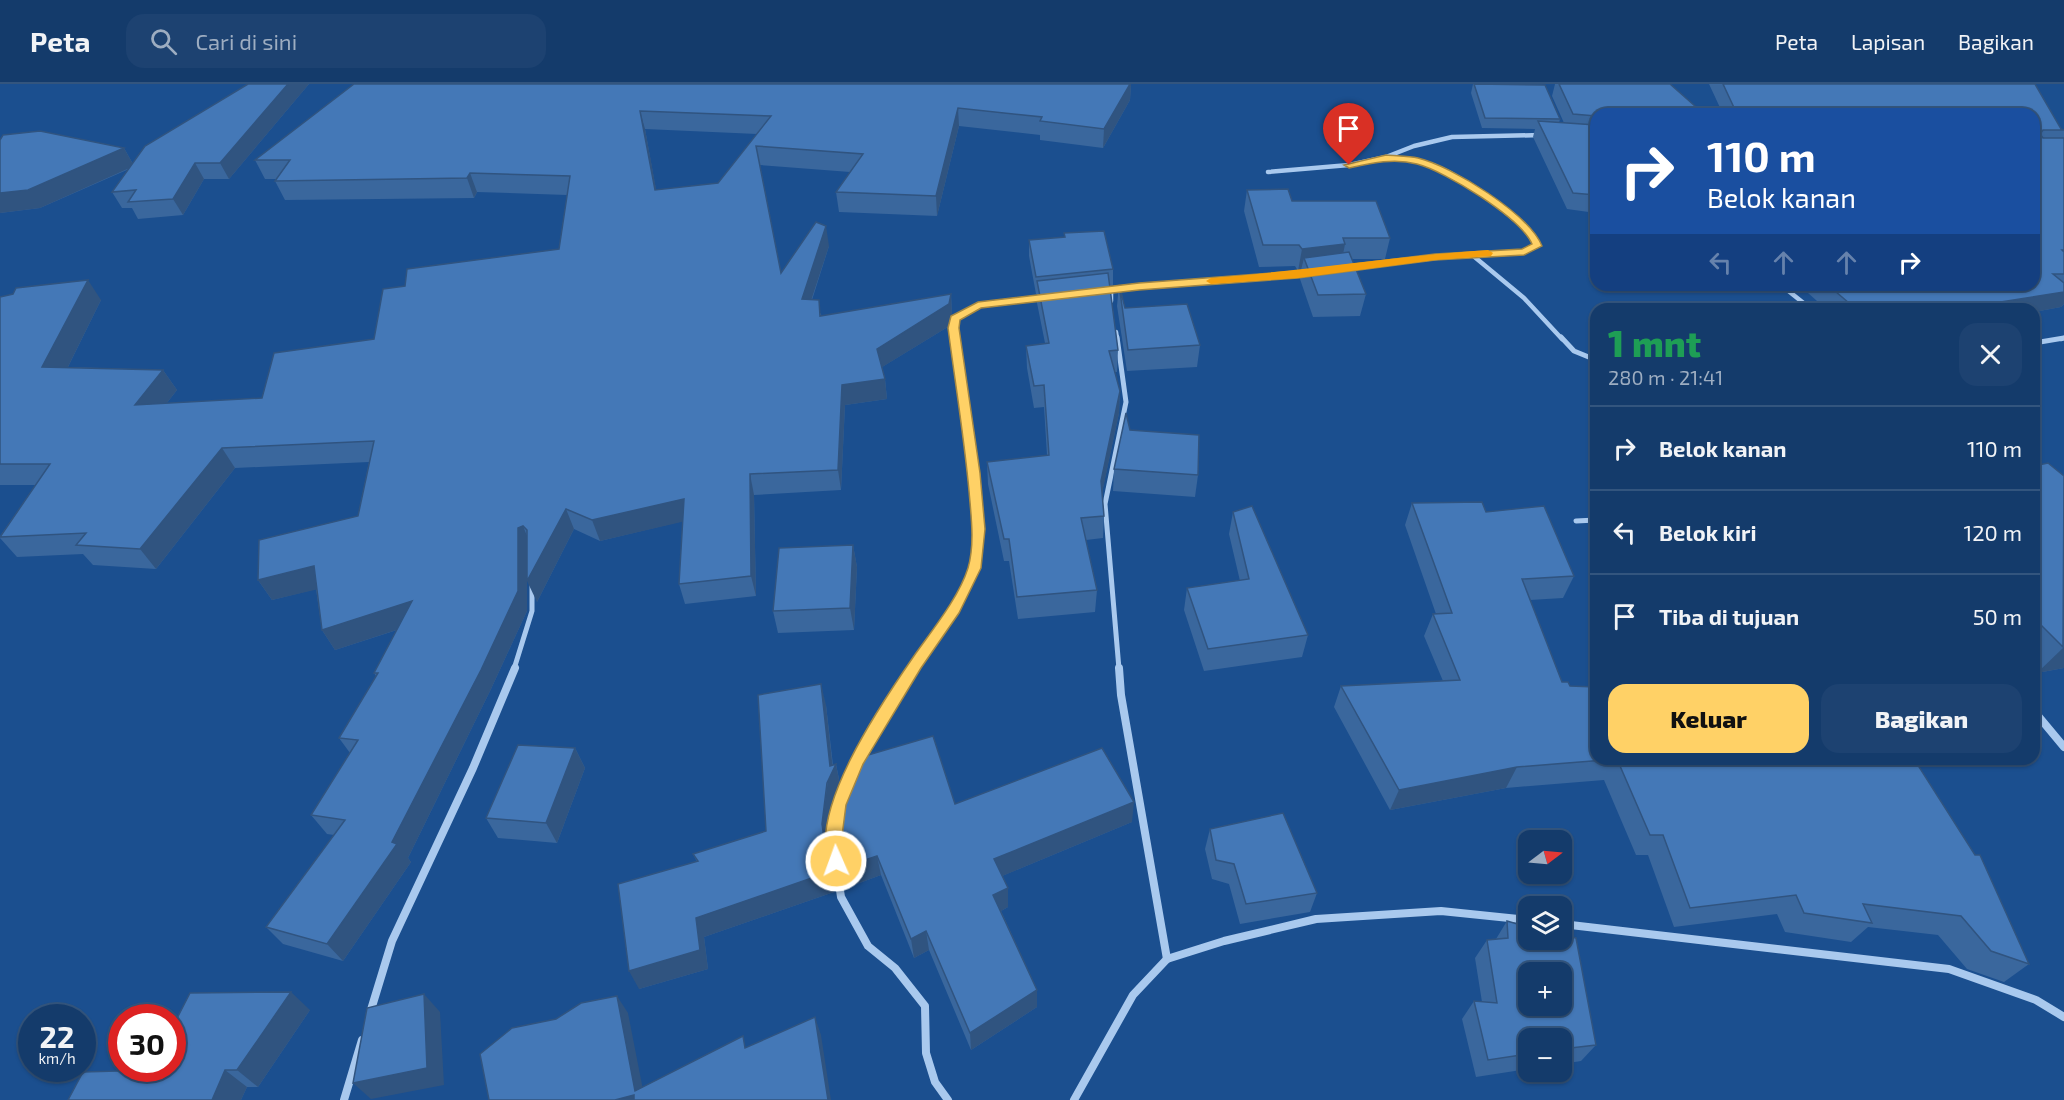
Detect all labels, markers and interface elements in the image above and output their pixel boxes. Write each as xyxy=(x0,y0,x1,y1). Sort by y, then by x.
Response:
search box xyxy=(126,14,546,68)
text: Peta xyxy=(30,24,90,58)
icon: search xyxy=(147,25,180,58)
text: Cari di sini xyxy=(195,28,297,54)
text: Peta xyxy=(1775,29,1818,54)
text: Lapisan xyxy=(1851,29,1925,54)
text: Bagikan xyxy=(1958,29,2034,54)
pin xyxy=(1323,103,1374,165)
icon: arrive xyxy=(1332,112,1365,145)
text: 110 m xyxy=(1707,130,1816,180)
icon: right xyxy=(1608,132,1686,210)
text: Belok kanan xyxy=(1707,181,1856,213)
icon: left xyxy=(1704,246,1737,279)
icon: ahead xyxy=(1767,246,1800,279)
icon: ahead xyxy=(1830,246,1863,279)
icon: right xyxy=(1893,246,1926,279)
text: 1 mnt xyxy=(1608,321,1701,364)
button: close xyxy=(1959,323,2022,386)
text: 280 m · 21:41 xyxy=(1608,365,1723,389)
icon: right xyxy=(1608,432,1641,465)
text: Belok kanan xyxy=(1659,435,1786,461)
text: 110 m xyxy=(1967,435,2022,461)
icon: left xyxy=(1608,516,1641,549)
text: Belok kiri xyxy=(1659,519,1756,545)
text: 120 m xyxy=(1963,519,2022,545)
icon: arrive xyxy=(1608,600,1641,633)
text: Tiba di tujuan xyxy=(1659,603,1799,629)
text: 50 m xyxy=(1973,603,2022,629)
button: Keluar xyxy=(1608,684,1809,753)
button: Bagikan xyxy=(1821,684,2022,753)
position arrow xyxy=(804,829,868,893)
north arrow xyxy=(1518,830,1572,884)
map controls xyxy=(1518,830,1572,1082)
button: layers xyxy=(1518,896,1572,950)
button: + xyxy=(1518,962,1572,1016)
speed limit sign: 30 xyxy=(108,1004,186,1082)
text: 22 xyxy=(40,1018,74,1054)
button: − xyxy=(1518,1028,1572,1082)
text: km/h xyxy=(38,1049,76,1067)

